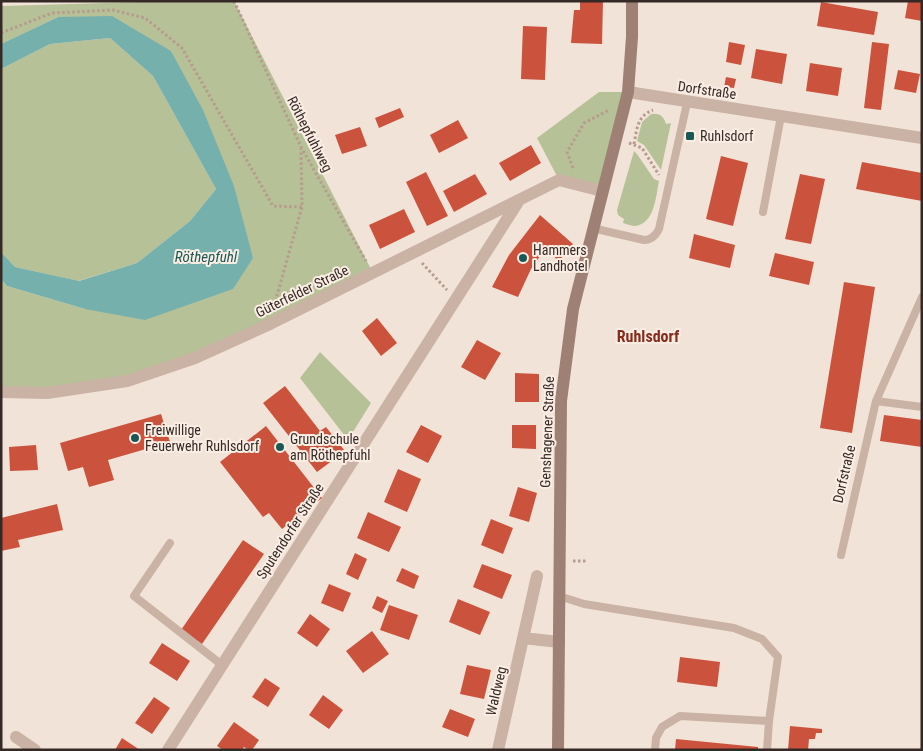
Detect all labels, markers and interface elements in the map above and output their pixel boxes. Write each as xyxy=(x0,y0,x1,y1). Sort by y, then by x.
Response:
street label: Dorfstraße xyxy=(677,78,738,102)
street label: Röthepfuhlweg xyxy=(284,94,336,174)
place label: Ruhlsdorf xyxy=(700,128,754,144)
marker: Ruhlsdorf xyxy=(684,130,696,142)
place label: Hammers Landhotel xyxy=(533,242,588,274)
water label: Röthepfuhl xyxy=(175,248,238,266)
marker: Hammers Landhotel xyxy=(517,252,529,264)
street label: Güterfelder Straße xyxy=(253,261,351,320)
district label: Ruhlsdorf xyxy=(617,327,680,346)
street label: Genshagener Straße xyxy=(537,375,557,488)
place label: Freiwillige Feuerwehr Ruhlsdorf xyxy=(145,422,260,454)
place label: Grundschule am Röthepfuhl xyxy=(290,431,370,463)
marker: Freiwillige Feuerwehr Ruhlsdorf xyxy=(129,432,141,444)
marker: Grundschule am Röthepfuhl xyxy=(274,441,286,453)
street label: Dorfstraße xyxy=(830,443,859,505)
street label: Sputendorfer Straße xyxy=(253,480,327,582)
street label: Waldweg xyxy=(483,665,509,717)

